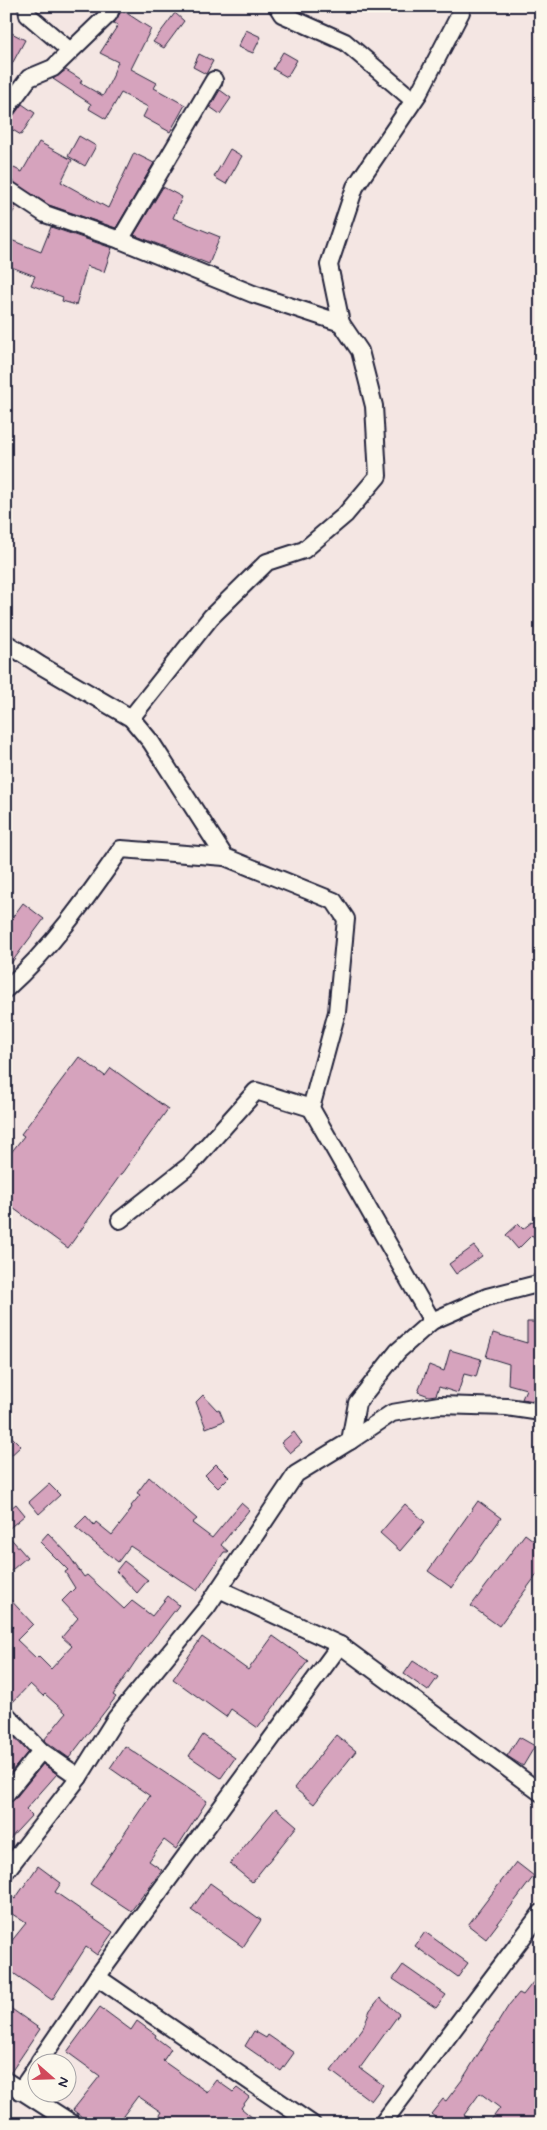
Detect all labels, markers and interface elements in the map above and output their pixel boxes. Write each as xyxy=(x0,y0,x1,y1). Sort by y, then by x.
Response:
north arrow xyxy=(28,2052,78,2102)
text: N xyxy=(53,2075,73,2090)

